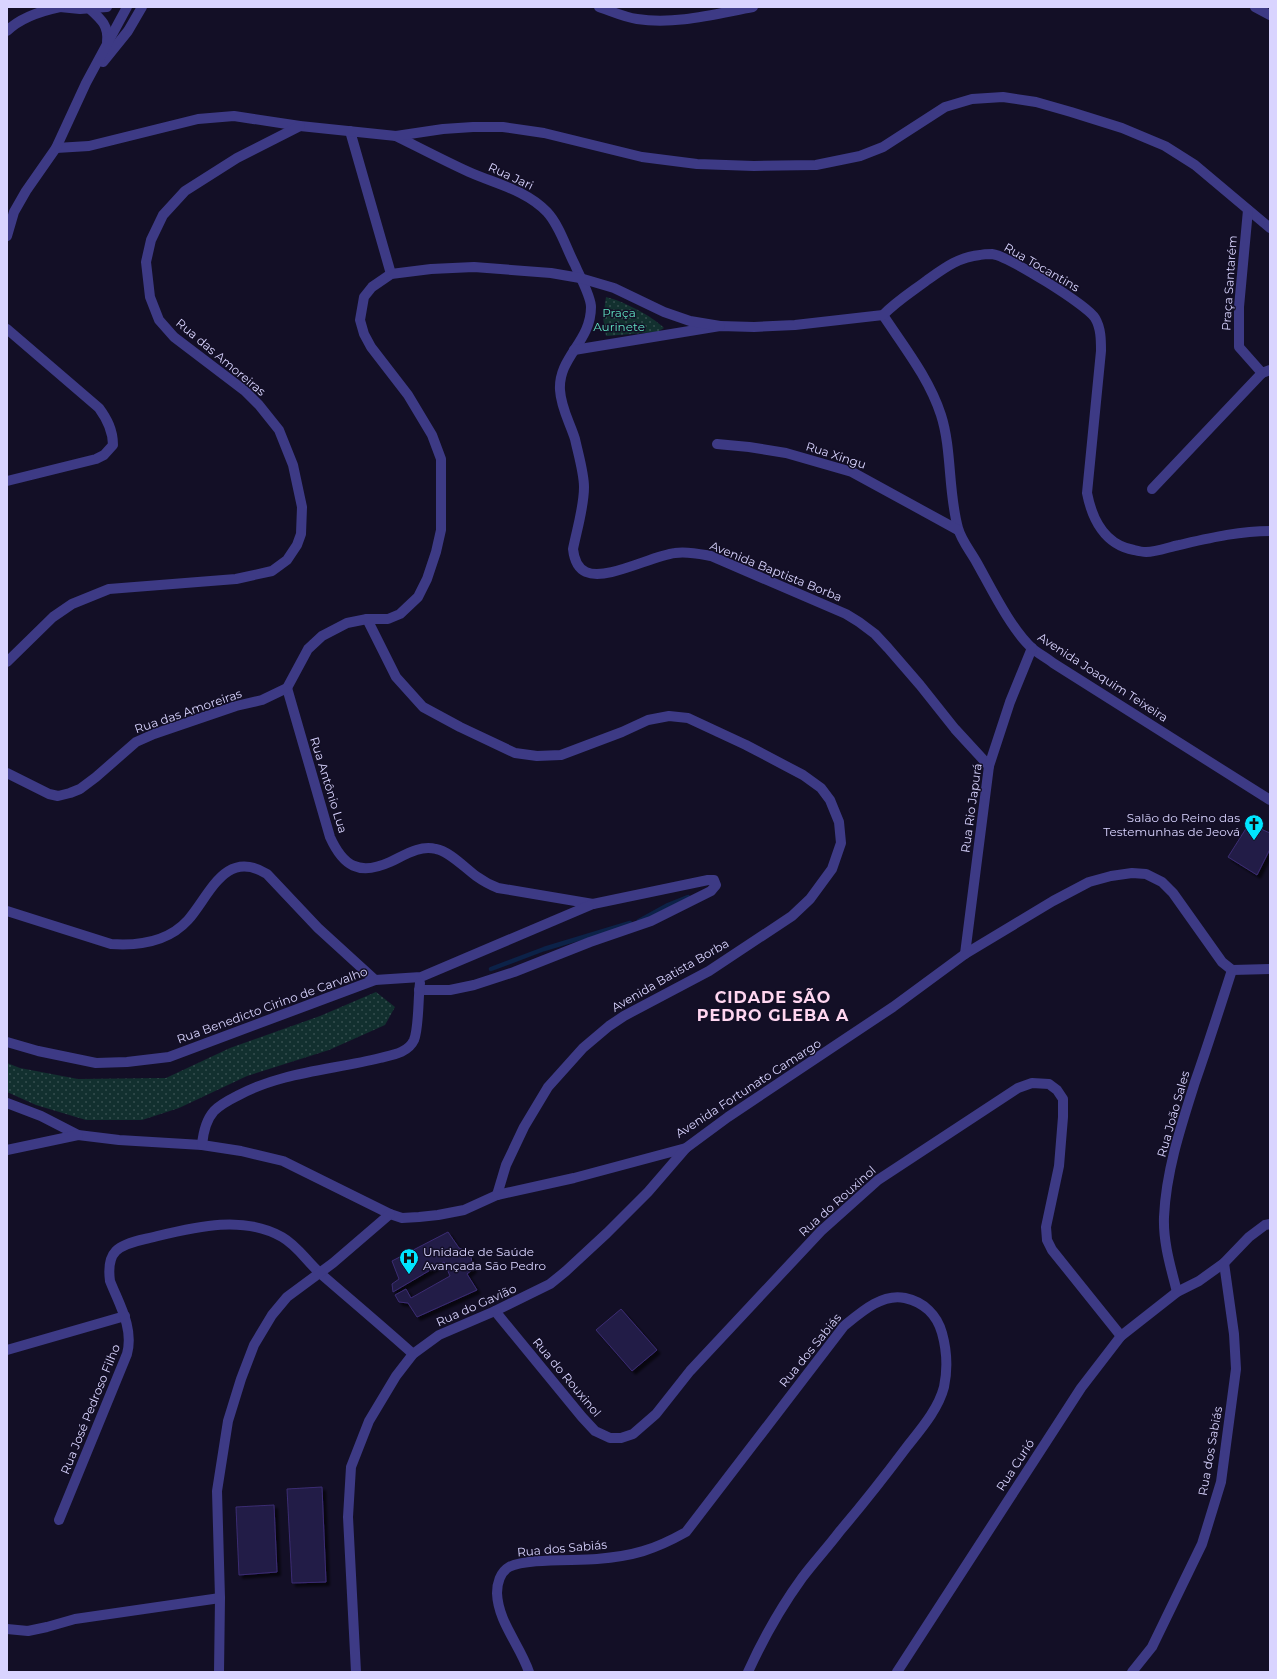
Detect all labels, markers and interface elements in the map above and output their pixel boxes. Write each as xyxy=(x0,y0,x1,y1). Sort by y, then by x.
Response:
street label: Rua Jari xyxy=(486,159,536,193)
street label: Praça Santarém xyxy=(1218,235,1240,331)
street label: Rua Tocantins xyxy=(1002,239,1083,295)
park label: Praça Aurinete xyxy=(593,305,645,334)
street label: Rua das Amoreiras xyxy=(173,315,269,399)
street label: Rua Xingu xyxy=(804,438,868,472)
street label: Avenida Baptista Borba xyxy=(708,538,844,604)
street label: Avenida Joaquim Teixeira xyxy=(1035,629,1171,725)
street label: Rua das Amoreiras xyxy=(132,686,244,736)
street label: Rua Antônio Lua xyxy=(307,735,351,835)
street label: Rua Rio Japurá xyxy=(957,762,985,854)
place label: Salão do Reino das Testemunhas de Jeová xyxy=(1103,810,1240,839)
church icon: Salão do Reino das Testemunhas de Jeová xyxy=(1243,813,1265,841)
street label: Avenida Batista Borba xyxy=(609,935,731,1015)
street label: Rua Benedicto Cirino de Carvalho xyxy=(175,963,369,1047)
district label: CIDADE SÃO PEDRO GLEBA A xyxy=(697,988,849,1025)
street label: Avenida Fortunato Camargo xyxy=(672,1035,824,1141)
street label: Rua João Sales xyxy=(1154,1069,1193,1159)
street label: Rua do Rouxinol xyxy=(795,1162,879,1240)
place label: Unidade de Saúde Avançada São Pedro xyxy=(423,1244,546,1273)
hospital icon: Unidade de Saúde Avançada São Pedro xyxy=(398,1247,420,1275)
street label: Rua do Gavião xyxy=(434,1281,518,1329)
street label: Rua dos Sabiás xyxy=(776,1310,844,1390)
street label: Rua do Rouxinol xyxy=(530,1334,604,1420)
street label: Rua José Pedroso Filho xyxy=(57,1342,123,1476)
street label: Rua dos Sabiás xyxy=(1195,1405,1225,1497)
street label: Rua Curió xyxy=(993,1436,1037,1494)
street label: Rua dos Sabiás xyxy=(516,1537,608,1559)

